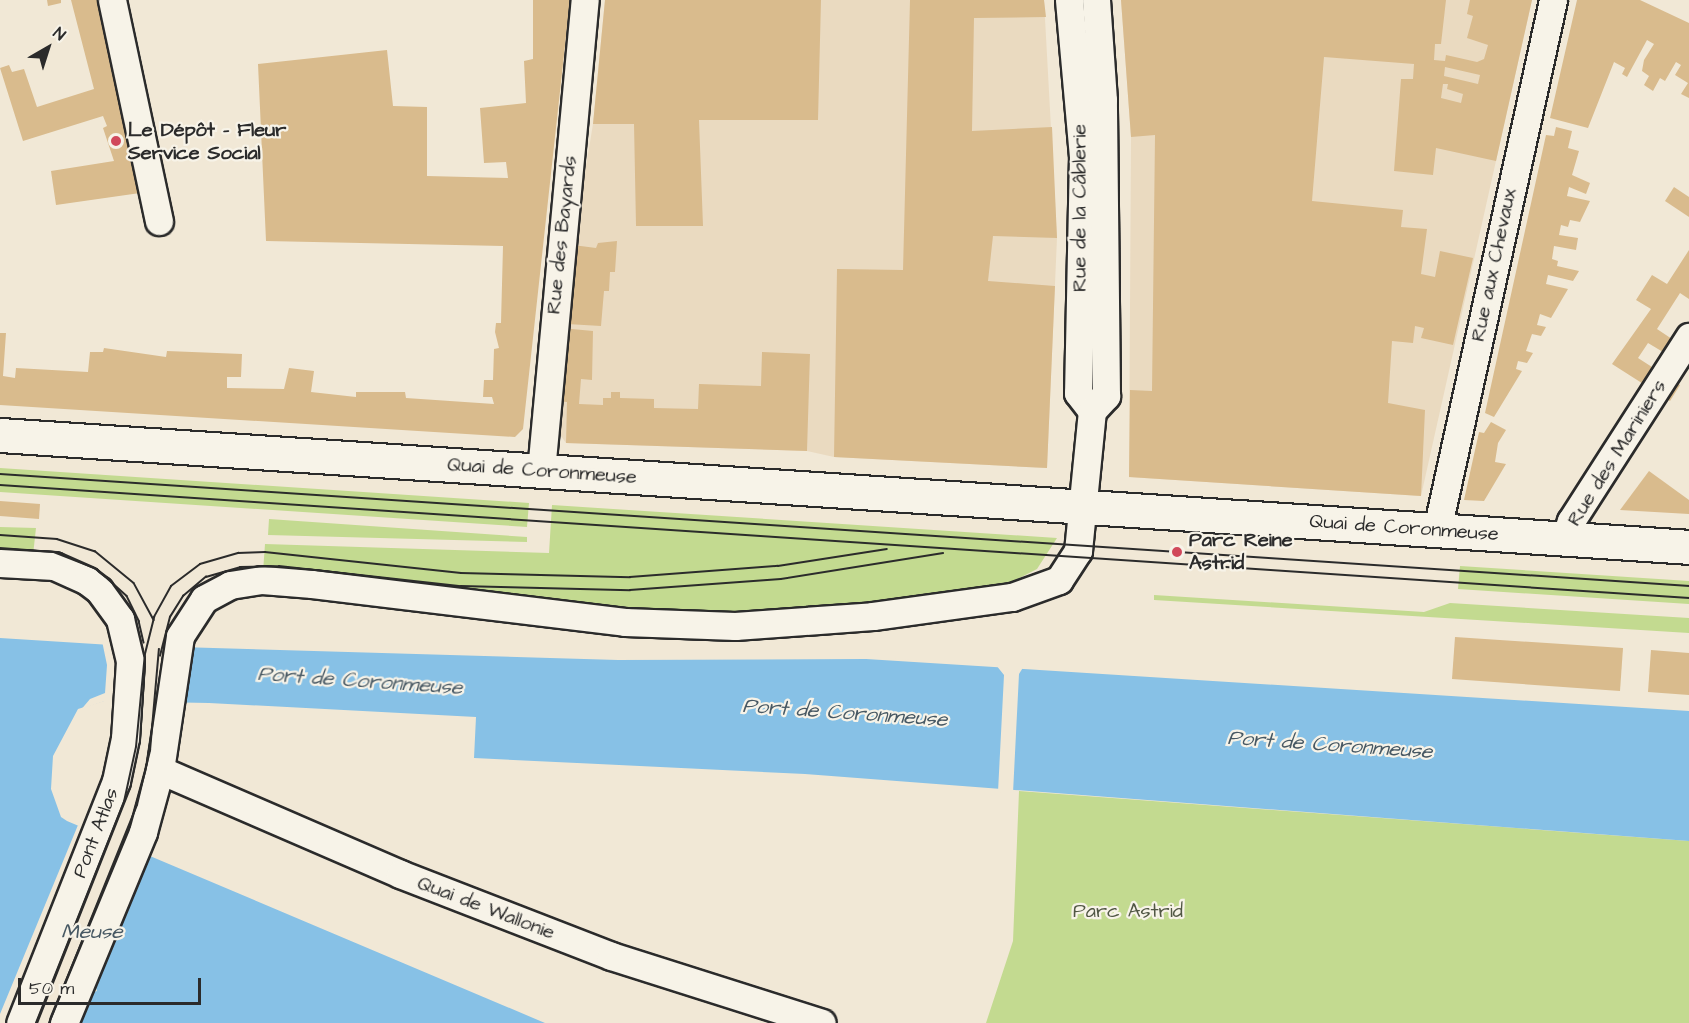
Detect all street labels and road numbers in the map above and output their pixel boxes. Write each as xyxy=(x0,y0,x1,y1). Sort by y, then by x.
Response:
street label: Rue de la Câblerie xyxy=(1068,124,1092,292)
street label: Rue des Bayards xyxy=(542,155,582,315)
street label: Rue aux Chevaux xyxy=(1466,186,1522,344)
street label: Rue des Mariniers xyxy=(1562,375,1672,531)
street label: Quai de Coronmeuse xyxy=(446,452,638,490)
street label: Quai de Coronmeuse xyxy=(1308,509,1500,547)
street label: Pont Atlas xyxy=(68,785,124,881)
street label: Quai de Wallonie xyxy=(414,871,558,945)

